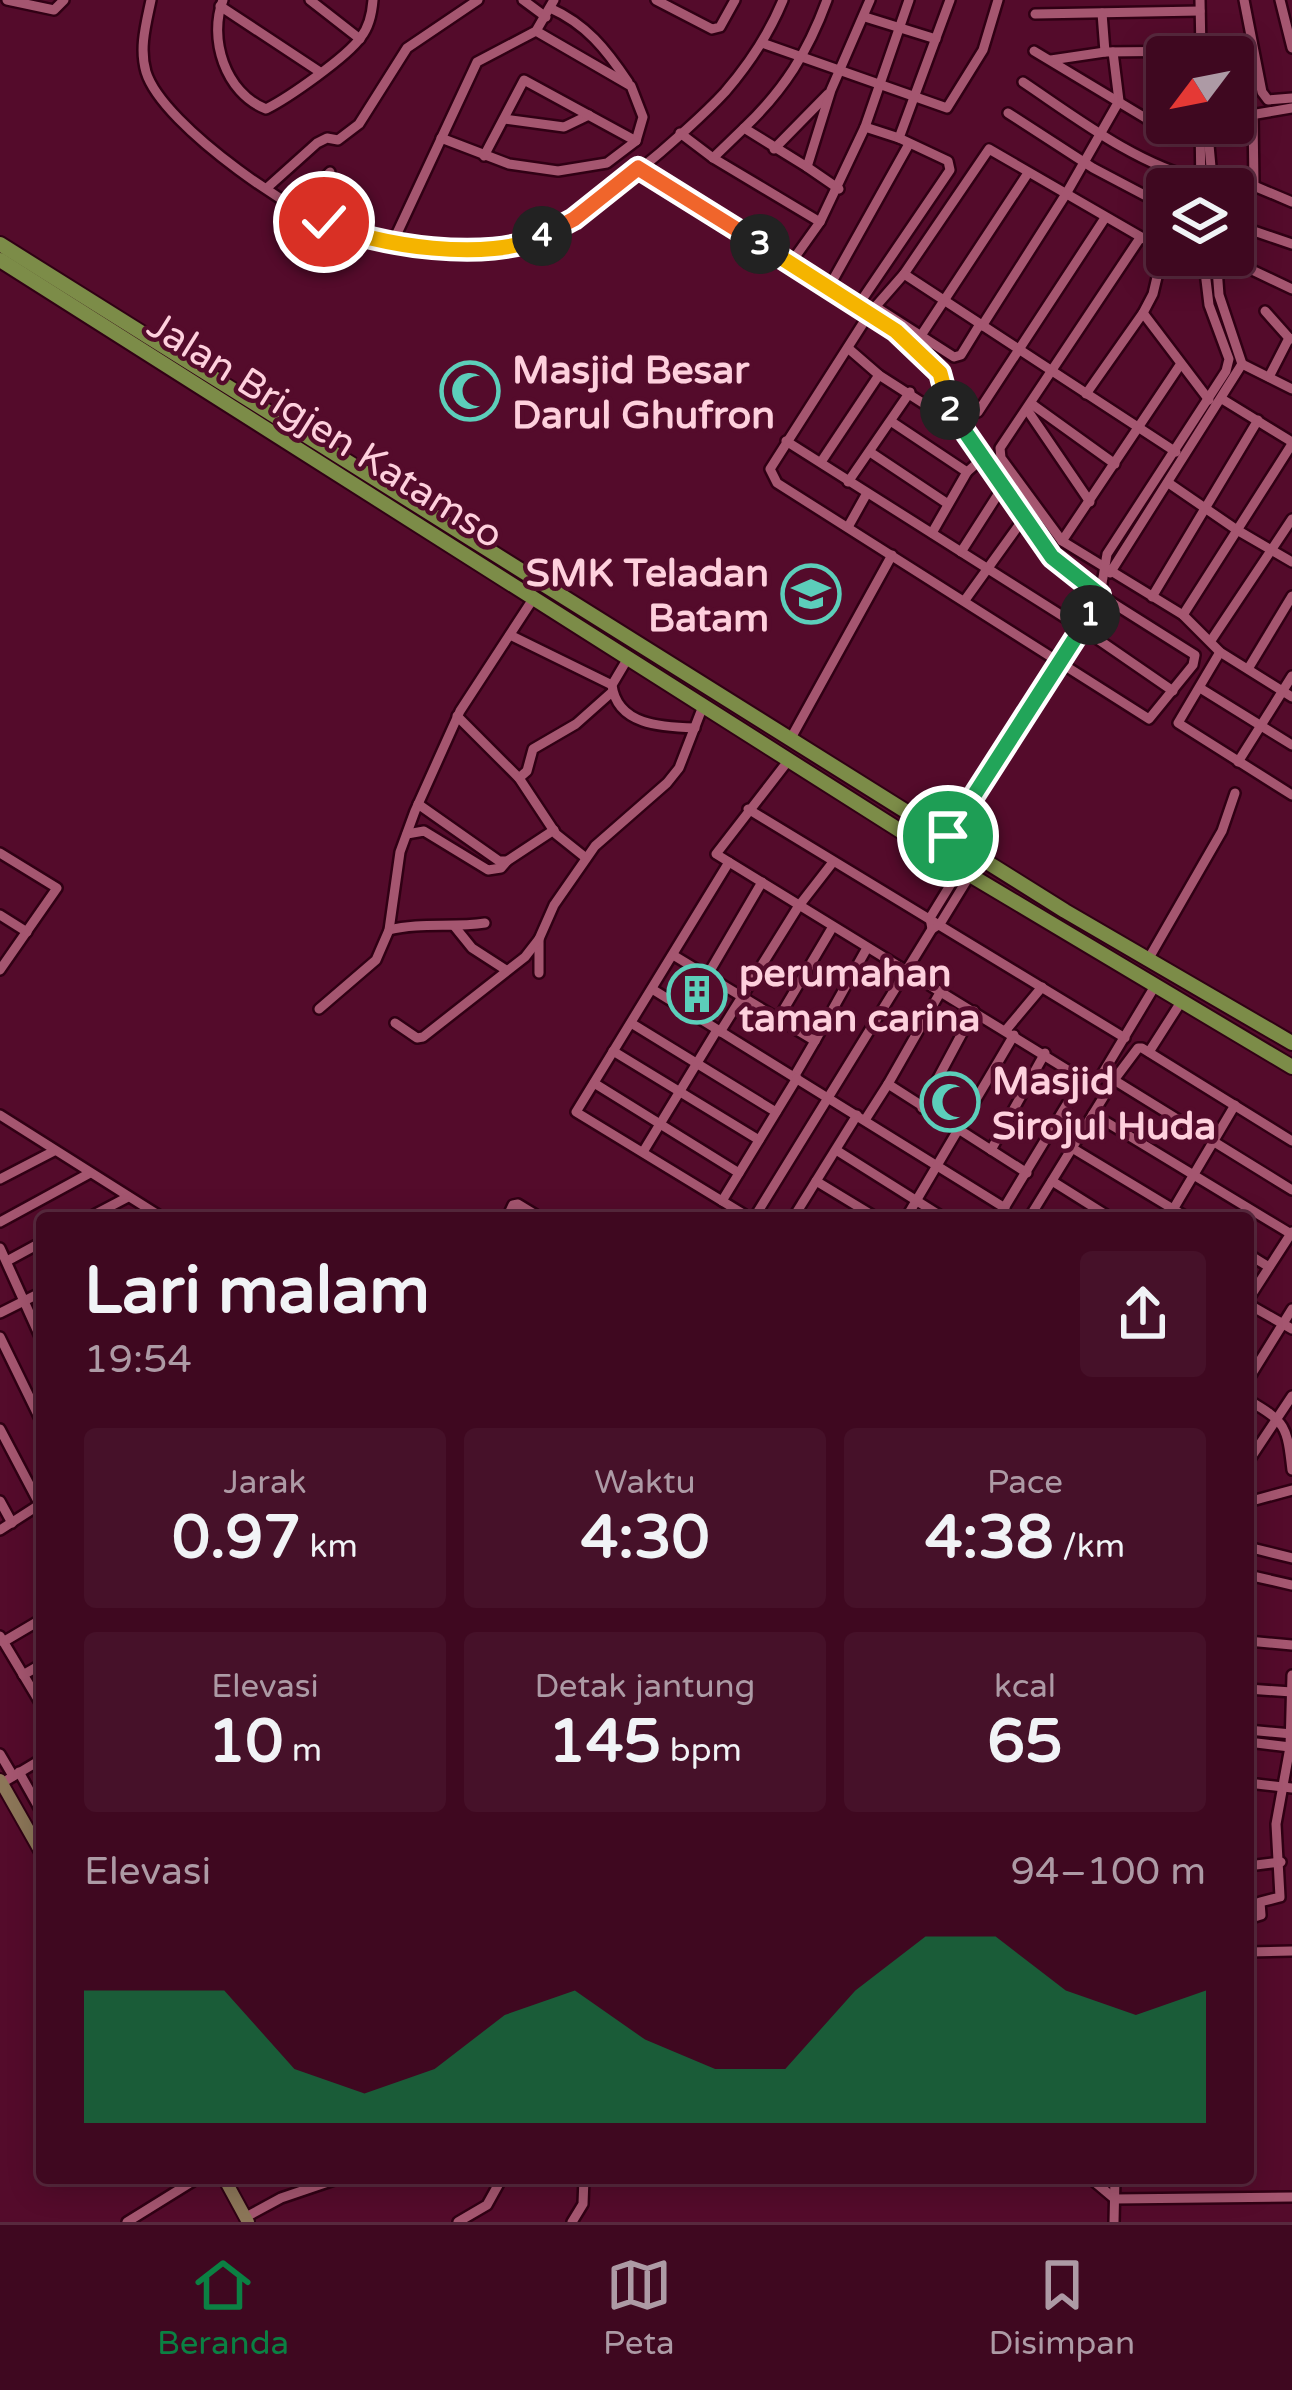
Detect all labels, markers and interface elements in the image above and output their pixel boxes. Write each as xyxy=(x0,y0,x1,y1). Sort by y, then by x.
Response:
north arrow xyxy=(1146,36,1254,144)
map controls xyxy=(1146,36,1254,276)
button: layers xyxy=(1146,168,1254,276)
pin xyxy=(273,171,375,273)
icon: check xyxy=(291,189,357,255)
pin: 4 xyxy=(512,206,572,266)
pin: 3 xyxy=(730,214,790,274)
text: 4 xyxy=(532,216,552,255)
text: 3 xyxy=(750,224,770,263)
street label: Jalan Brigjen Katamso xyxy=(139,302,512,559)
place label: Masjid Besar Darul Ghufron xyxy=(512,347,775,439)
mosque icon: Masjid Besar Darul Ghufron xyxy=(439,360,501,422)
pin: 2 xyxy=(920,380,980,440)
text: 2 xyxy=(940,390,960,429)
place label: SMK Teladan Batam xyxy=(526,550,769,642)
school or university icon: SMK Teladan Batam xyxy=(780,563,842,625)
pin: 1 xyxy=(1060,585,1120,645)
text: 1 xyxy=(1080,595,1100,634)
pin xyxy=(897,785,999,887)
icon: arrive xyxy=(915,803,981,869)
place label: perumahan taman carina xyxy=(739,950,980,1042)
building icon: perumahan taman carina xyxy=(666,963,728,1025)
place label: Masjid Sirojul Huda xyxy=(992,1058,1216,1150)
mosque icon: Masjid Sirojul Huda xyxy=(919,1071,981,1133)
text: Lari malam xyxy=(84,1251,430,1331)
button: share xyxy=(1080,1251,1206,1377)
text: 19:54 xyxy=(84,1336,192,1383)
text: Jarak xyxy=(223,1463,307,1502)
text: Waktu xyxy=(594,1463,696,1502)
text: Pace xyxy=(987,1463,1063,1502)
text: 0.97 xyxy=(172,1502,301,1574)
text: 4:30 xyxy=(581,1502,709,1574)
text: 4:38 xyxy=(925,1502,1054,1574)
text: km xyxy=(301,1527,358,1566)
text: /km xyxy=(1054,1527,1125,1566)
text: Elevasi xyxy=(211,1667,319,1706)
text: Detak jantung xyxy=(535,1667,755,1706)
text: kcal xyxy=(994,1667,1056,1706)
text: 10 xyxy=(208,1706,283,1778)
text: 145 xyxy=(548,1706,661,1778)
text: 65 xyxy=(987,1706,1063,1778)
text: m xyxy=(283,1731,322,1770)
text: bpm xyxy=(661,1731,742,1770)
text: Elevasi xyxy=(84,1848,211,1895)
text: 94–100 m xyxy=(1011,1848,1206,1895)
tab: Beranda xyxy=(157,2252,289,2363)
tab: Peta xyxy=(603,2252,675,2363)
tab: Disimpan xyxy=(989,2252,1135,2363)

